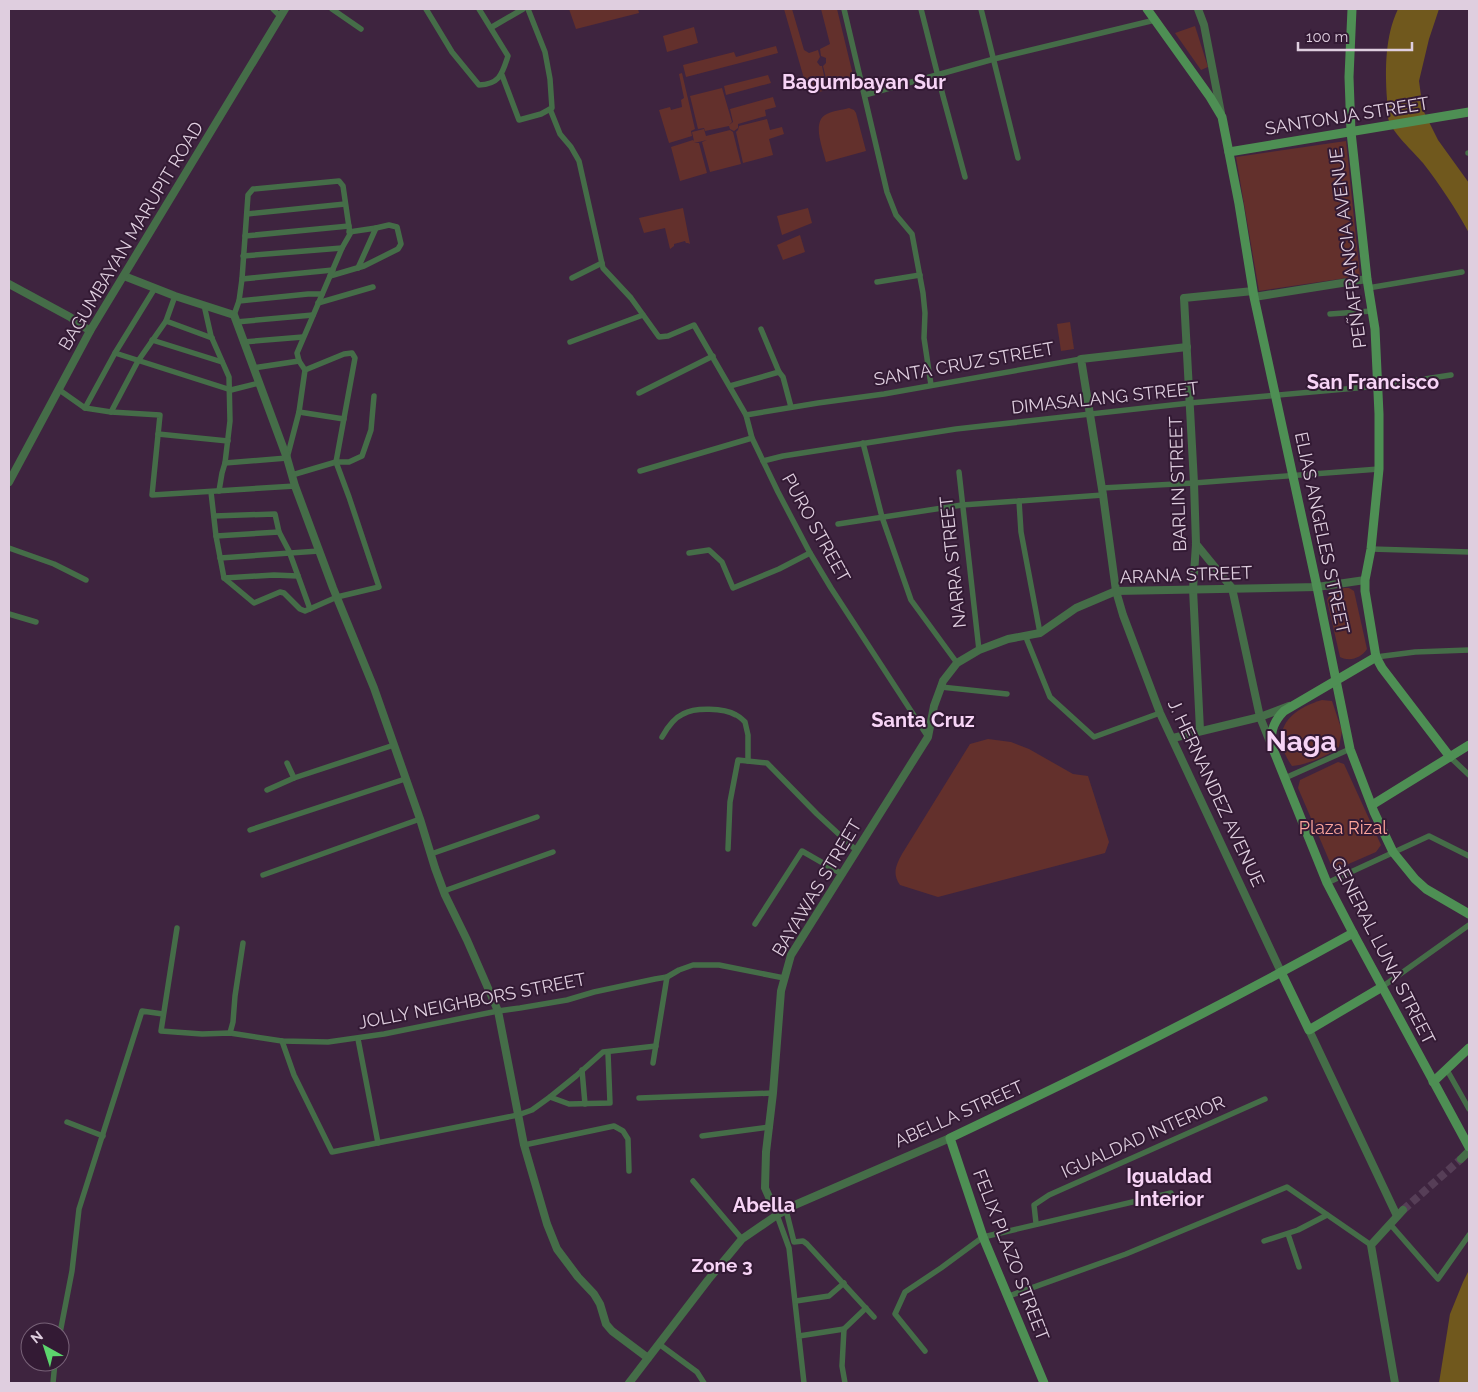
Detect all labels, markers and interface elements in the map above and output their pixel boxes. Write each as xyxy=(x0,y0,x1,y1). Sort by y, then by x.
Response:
scale bar xyxy=(1298,20,1412,52)
text: 100 m xyxy=(1306,28,1348,46)
district label: Bagumbayan Sur xyxy=(782,70,946,94)
street label: SANTONJA STREET xyxy=(1263,92,1430,139)
street label: BAGUMBAYAN MARUPIT ROAD xyxy=(54,118,207,354)
street label: PEÑAFRANCIA AVENUE xyxy=(1325,147,1370,349)
street label: SANTA CRUZ STREET xyxy=(872,337,1056,390)
district label: San Francisco xyxy=(1307,370,1439,394)
street label: DIMASALANG STREET xyxy=(1010,377,1200,418)
street label: BARLIN STREET xyxy=(1165,416,1190,552)
street label: ELIAS ANGELES STREET xyxy=(1291,430,1354,636)
street label: PURO STREET xyxy=(778,470,855,586)
street label: NARRA STREET xyxy=(935,495,970,629)
street label: ARANA STREET xyxy=(1119,562,1253,587)
street label: J. HERNANDEZ AVENUE xyxy=(1164,696,1269,890)
district label: Santa Cruz xyxy=(871,708,975,732)
district label: Naga xyxy=(1265,725,1337,758)
street label: BAYAWAS STREET xyxy=(767,816,866,960)
park label: Plaza Rizal xyxy=(1299,817,1387,838)
street label: GENERAL LUNA STREET xyxy=(1327,854,1440,1048)
street label: JOLLY NEIGHBORS STREET xyxy=(356,968,588,1033)
street label: ABELLA STREET xyxy=(891,1076,1027,1151)
street label: IGUALDAD INTERIOR xyxy=(1058,1091,1228,1182)
district label: Igualdad Interior xyxy=(1126,1164,1212,1211)
street label: FELIX PLAZO STREET xyxy=(969,1166,1054,1343)
district label: Abella xyxy=(733,1193,795,1217)
district label: Zone 3 xyxy=(691,1254,753,1276)
north arrow xyxy=(20,1322,70,1372)
text: N xyxy=(28,1327,46,1346)

